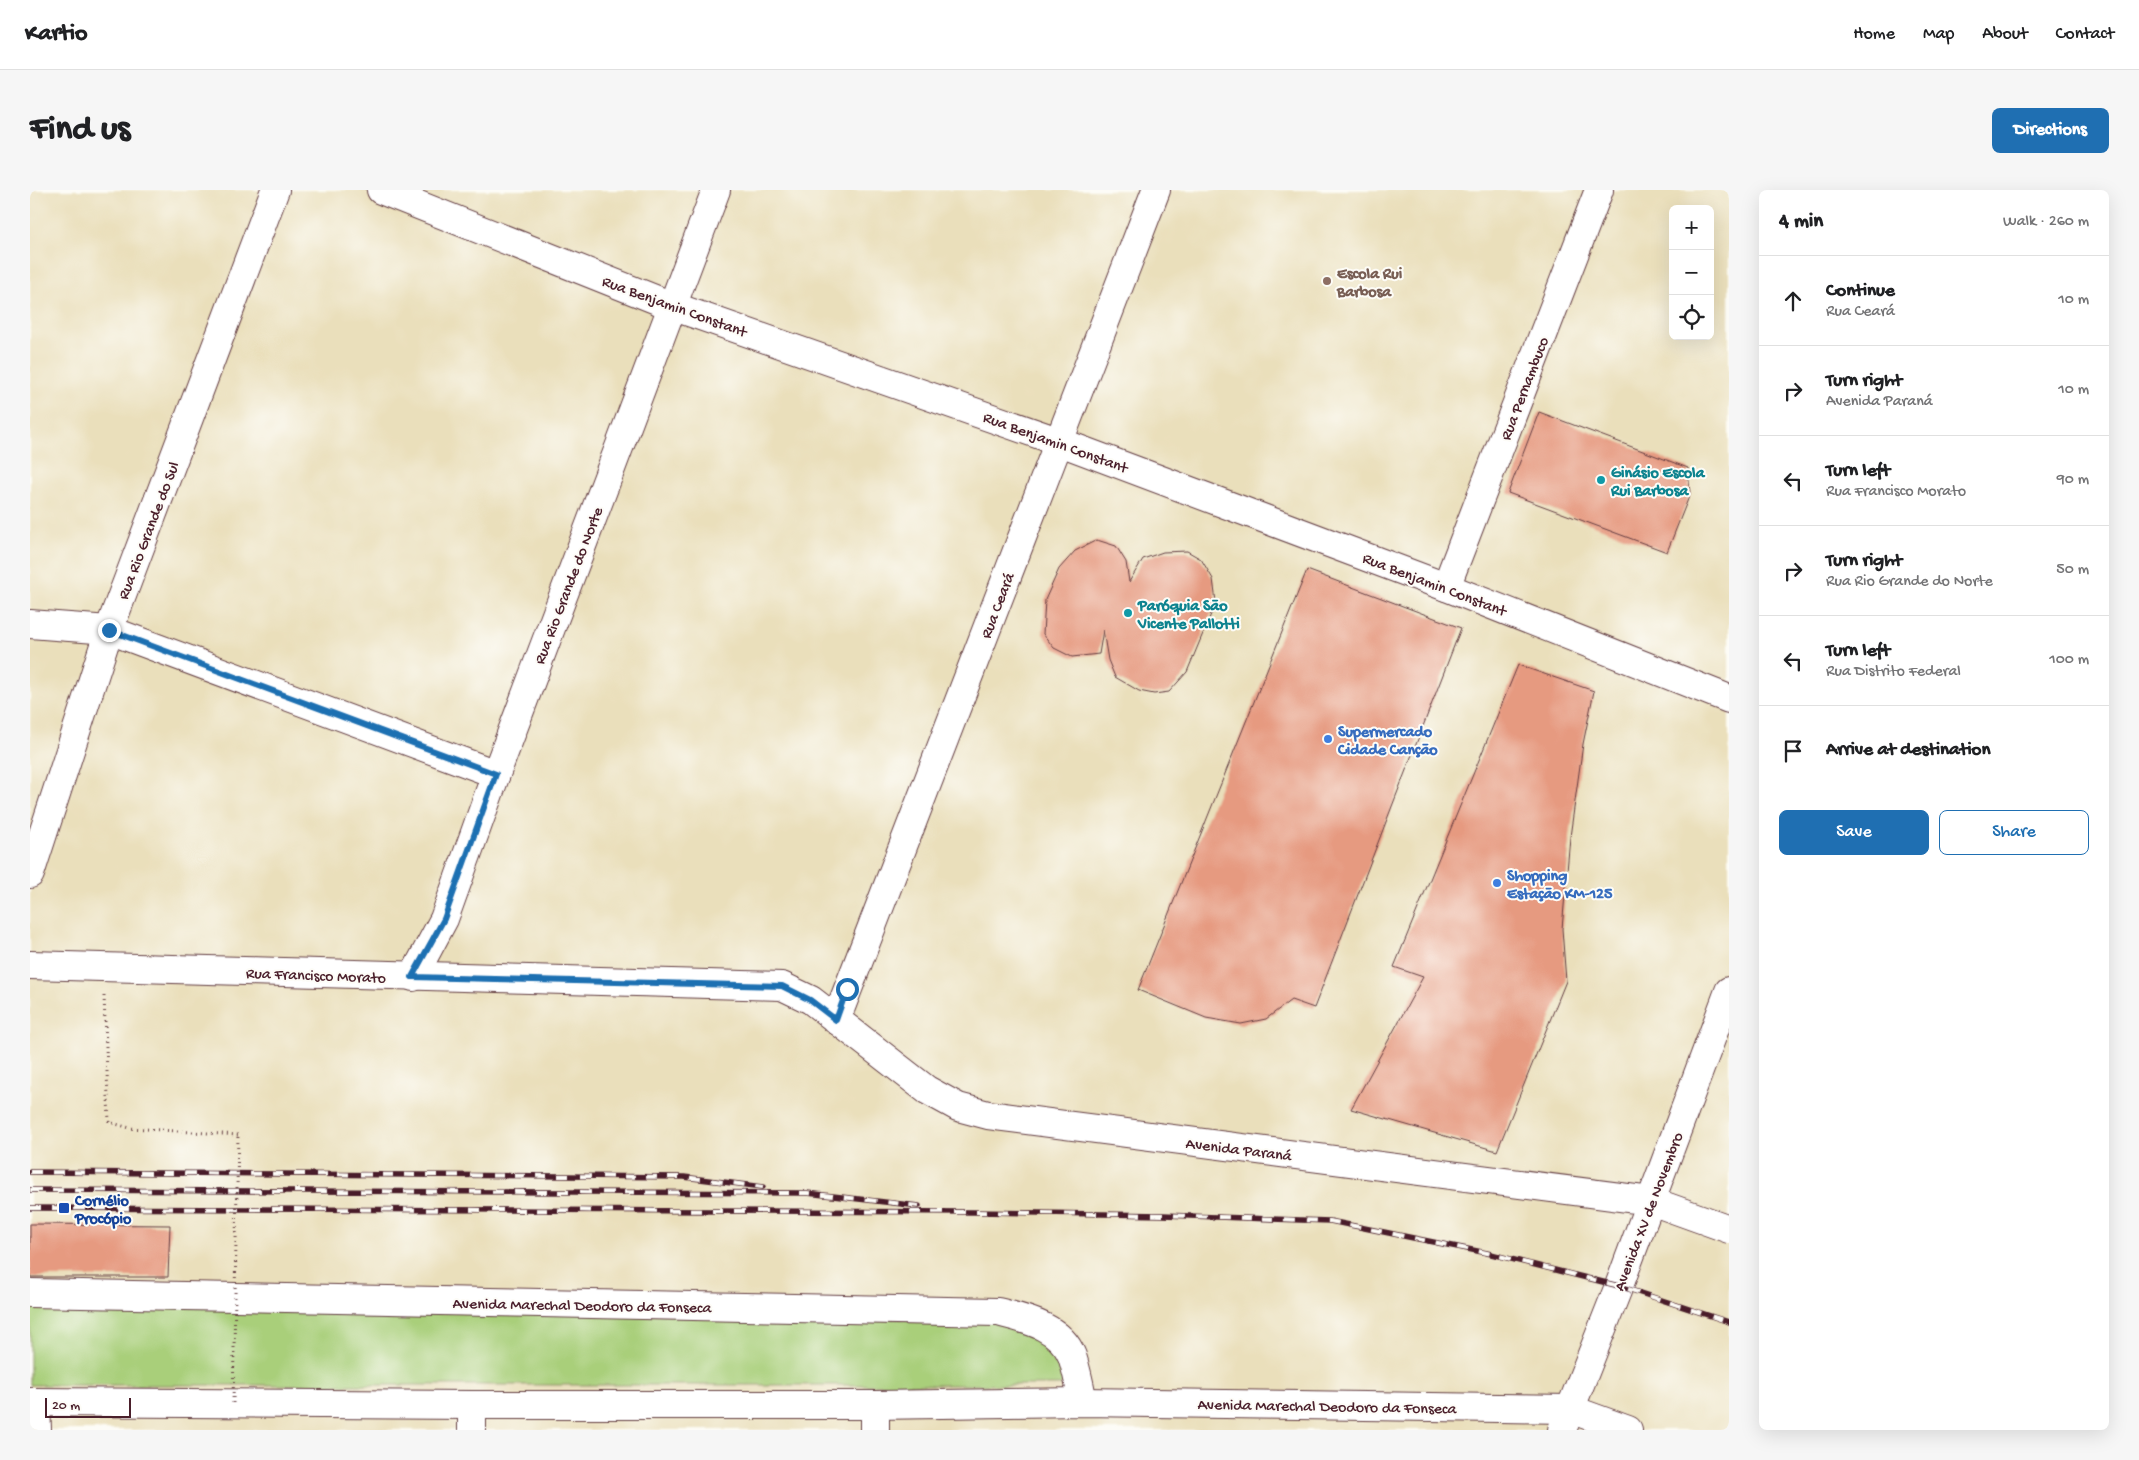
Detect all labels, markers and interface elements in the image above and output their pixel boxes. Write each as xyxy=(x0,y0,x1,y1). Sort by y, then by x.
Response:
text: Kartio xyxy=(25,20,88,49)
text: Home xyxy=(1853,24,1895,45)
text: Map xyxy=(1923,24,1954,45)
text: About xyxy=(1982,24,2028,45)
text: Contact xyxy=(2056,24,2114,45)
button: Directions xyxy=(1992,108,2109,153)
text: Find us xyxy=(30,110,130,151)
map controls xyxy=(1669,205,1714,340)
button: + xyxy=(1669,205,1714,250)
text: 4 min xyxy=(1779,210,1823,235)
text: Walk · 260 m xyxy=(2003,213,2089,232)
button: − xyxy=(1669,250,1714,295)
place label: Escola Rui Barbosa xyxy=(1336,266,1403,303)
street label: Rua Benjamin Constant xyxy=(599,273,750,344)
marker: Escola Rui Barbosa xyxy=(1321,275,1333,287)
text: Continue xyxy=(1826,280,1895,303)
icon: ahead xyxy=(1779,287,1807,315)
text: 10 m xyxy=(2058,291,2089,310)
button: locate xyxy=(1669,295,1714,340)
text: Rua Ceará xyxy=(1826,303,1895,322)
street label: Rua Pernambuco xyxy=(1498,335,1555,443)
text: Turn right xyxy=(1826,370,1902,393)
icon: right xyxy=(1779,377,1807,405)
text: 10 m xyxy=(2058,381,2089,400)
text: Avenida Paraná xyxy=(1826,393,1933,412)
street label: Rua Benjamin Constant xyxy=(980,409,1131,480)
street label: Rua Rio Grande do Sul xyxy=(115,460,185,603)
text: Turn left xyxy=(1826,460,1890,483)
place label: Ginásio Escola Rui Barbosa xyxy=(1610,465,1706,502)
icon: left xyxy=(1779,467,1807,495)
text: 90 m xyxy=(2057,471,2089,490)
marker: Ginásio Escola Rui Barbosa xyxy=(1595,474,1607,486)
text: Rua Francisco Morato xyxy=(1826,483,1966,502)
street label: Rua Rio Grande do Norte xyxy=(532,504,609,668)
street label: Rua Benjamin Constant xyxy=(1359,550,1510,623)
text: Turn right xyxy=(1826,550,1902,573)
icon: right xyxy=(1779,557,1807,585)
text: 50 m xyxy=(2056,561,2089,580)
street label: Rua Ceará xyxy=(978,570,1021,642)
text: Rua Rio Grande do Norte xyxy=(1826,573,1993,592)
place label: Paróquia São Vicente Pallotti xyxy=(1137,598,1240,635)
marker: Paróquia São Vicente Pallotti xyxy=(1122,607,1134,619)
route end xyxy=(98,619,121,642)
text: Turn left xyxy=(1826,640,1890,663)
icon: left xyxy=(1779,647,1807,675)
text: 100 m xyxy=(2049,651,2089,670)
text: Rua Distrito Federal xyxy=(1826,663,1961,682)
place label: Supermercado Cidade Canção xyxy=(1337,724,1438,761)
marker: Supermercado Cidade Canção xyxy=(1322,733,1334,745)
icon: arrive xyxy=(1779,737,1807,765)
text: Arrive at destination xyxy=(1826,739,1990,762)
button: Save xyxy=(1779,810,1929,855)
button: Share xyxy=(1939,810,2089,855)
place label: Shopping Estação KM-125 xyxy=(1507,868,1613,905)
marker: Shopping Estação KM-125 xyxy=(1491,877,1503,889)
street label: Rua Francisco Morato xyxy=(246,966,386,989)
route start xyxy=(836,978,859,1001)
street label: Avenida XV de Novembro xyxy=(1611,1130,1689,1294)
street label: Avenida Paraná xyxy=(1185,1136,1294,1168)
place label: Cornélio Procópio xyxy=(74,1193,132,1230)
marker: Cornélio Procópio xyxy=(57,1201,71,1215)
street label: Avenida Marechal Deodoro da Fonseca xyxy=(452,1296,713,1319)
scale bar xyxy=(45,1395,131,1418)
street label: Avenida Marechal Deodoro da Fonseca xyxy=(1197,1397,1458,1420)
text: 20 m xyxy=(52,1398,80,1415)

